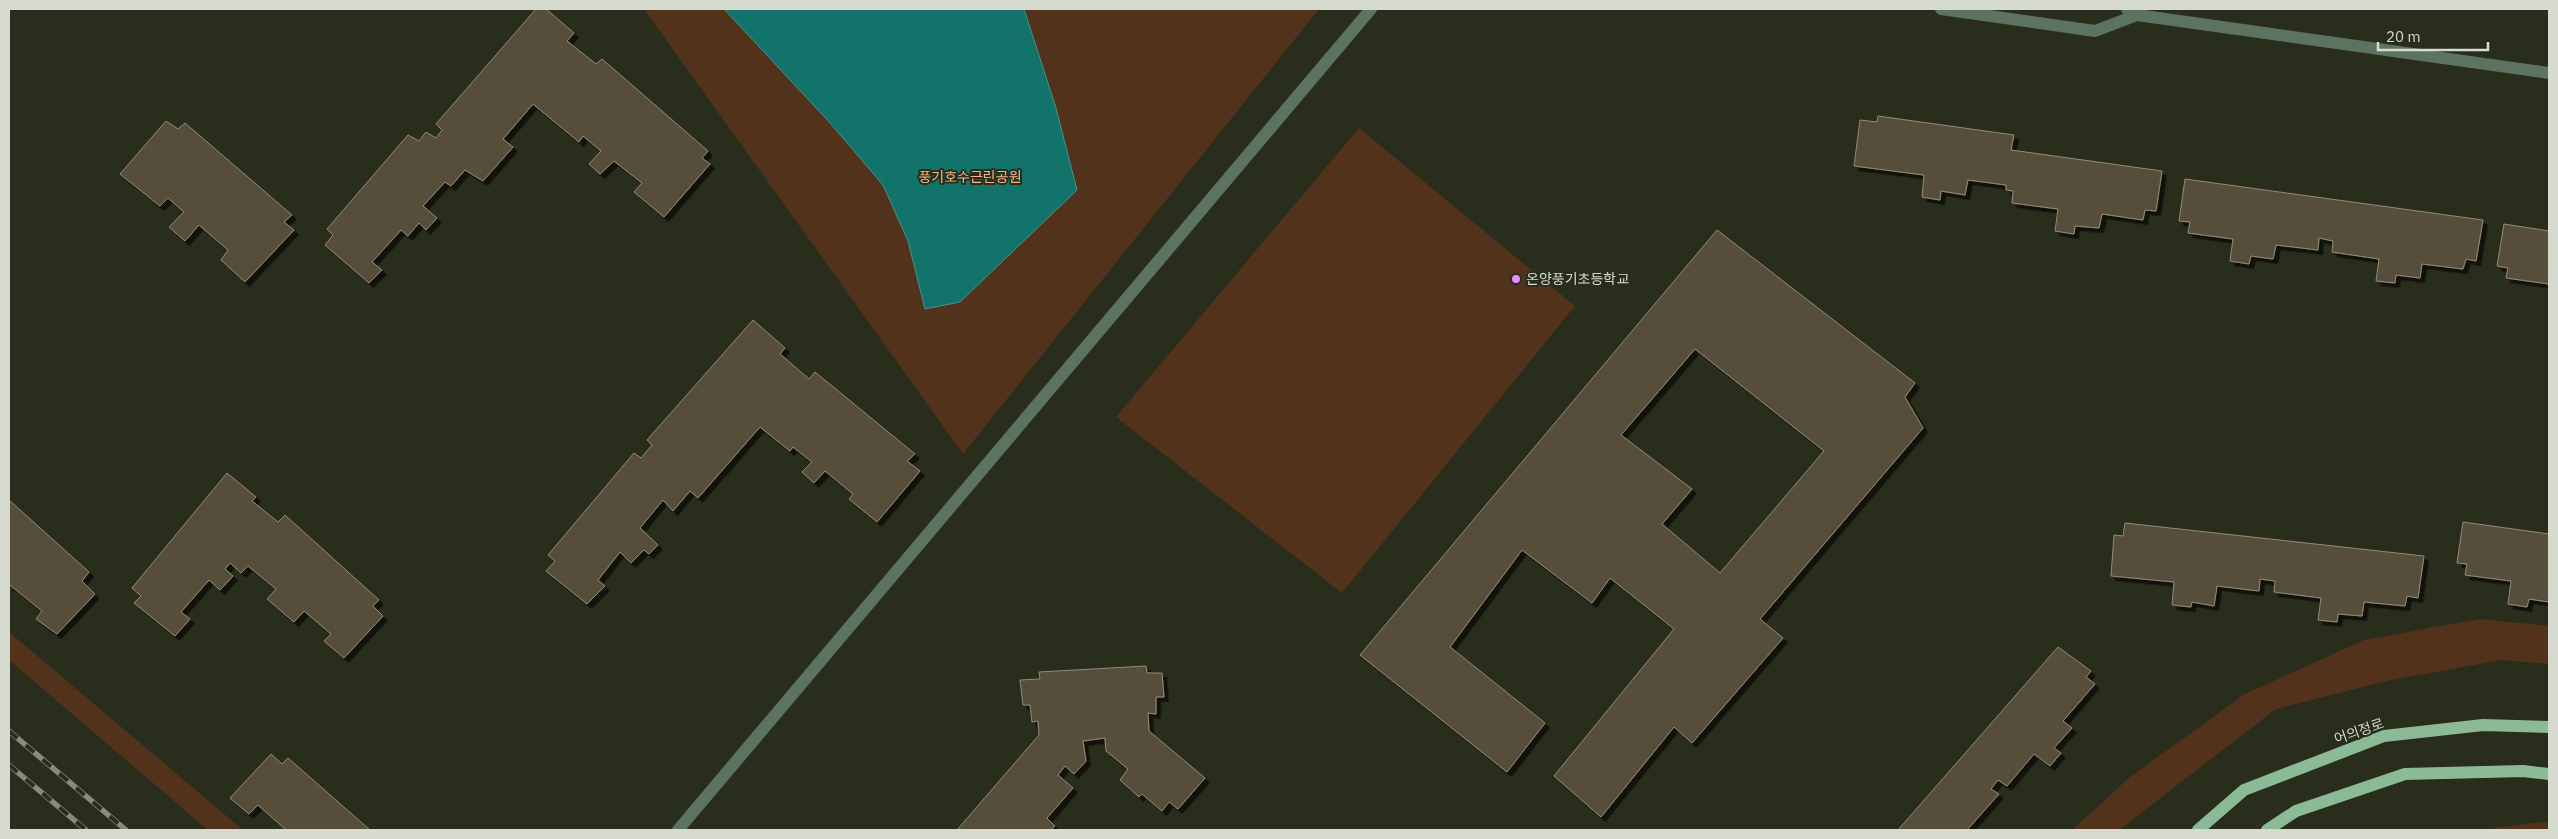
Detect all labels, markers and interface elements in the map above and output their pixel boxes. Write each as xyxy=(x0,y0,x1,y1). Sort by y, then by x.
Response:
scale bar xyxy=(2378,20,2488,52)
text: 20 m xyxy=(2386,27,2421,46)
park label: 풍기호수근린공원 xyxy=(918,168,1022,186)
place label: 온양풍기초등학교 xyxy=(1526,270,1629,288)
marker: 온양풍기초등학교 xyxy=(1510,273,1522,285)
street label: 어의정로 xyxy=(2332,714,2386,748)

